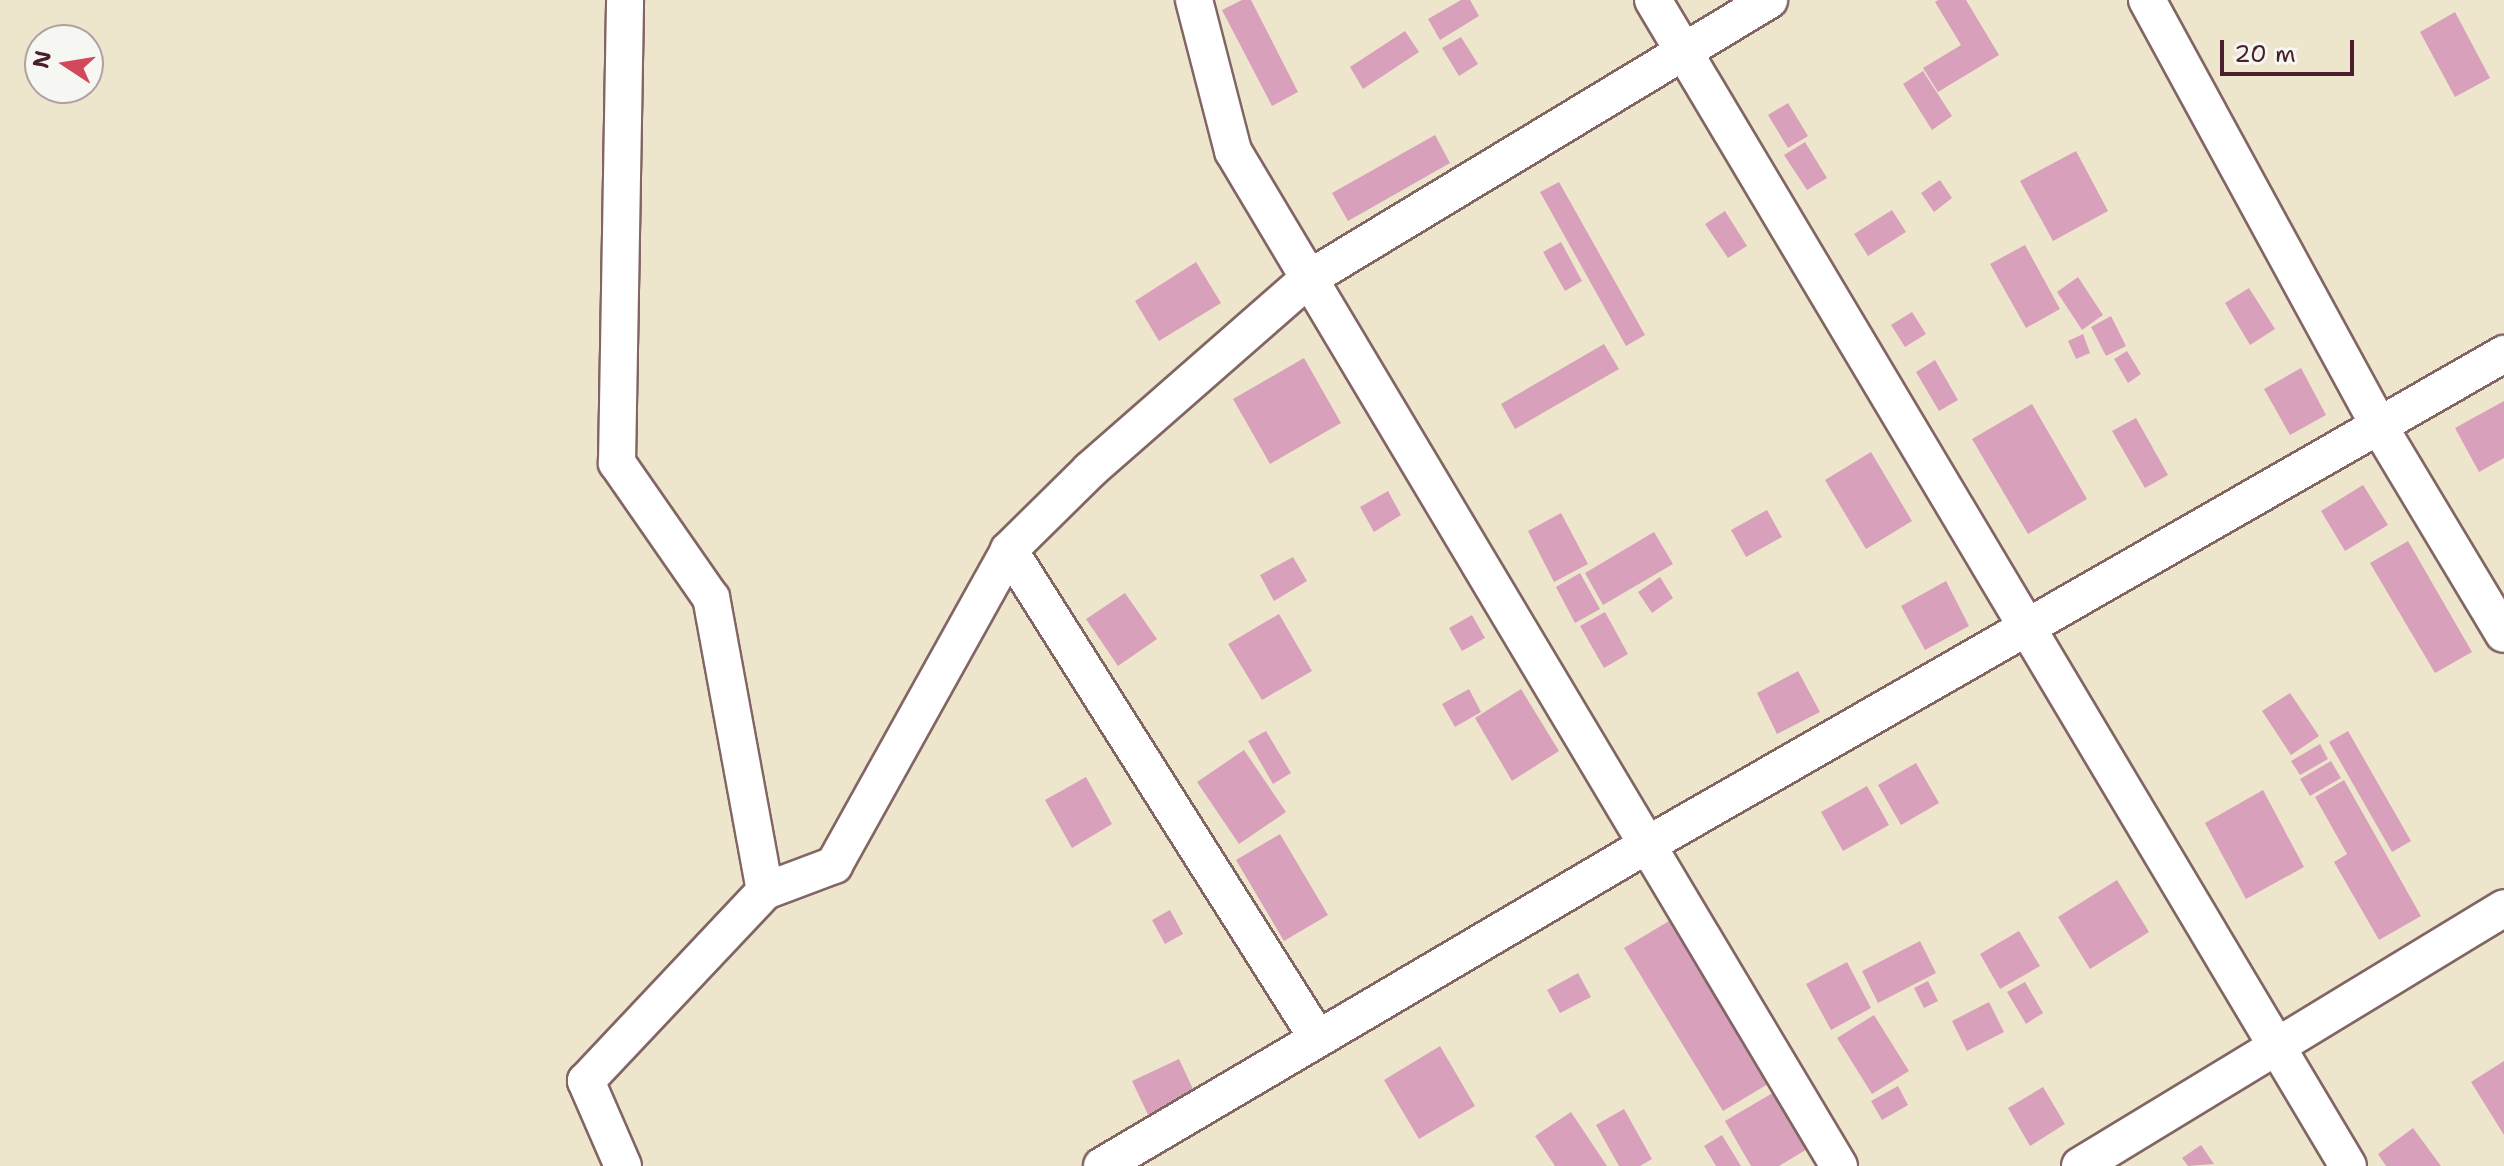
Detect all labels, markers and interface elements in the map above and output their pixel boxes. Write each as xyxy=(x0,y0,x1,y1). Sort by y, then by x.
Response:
north arrow xyxy=(24,24,104,104)
scale bar xyxy=(2224,24,2358,74)
text: 20 m xyxy=(2234,38,2296,70)
text: N xyxy=(26,48,58,71)

